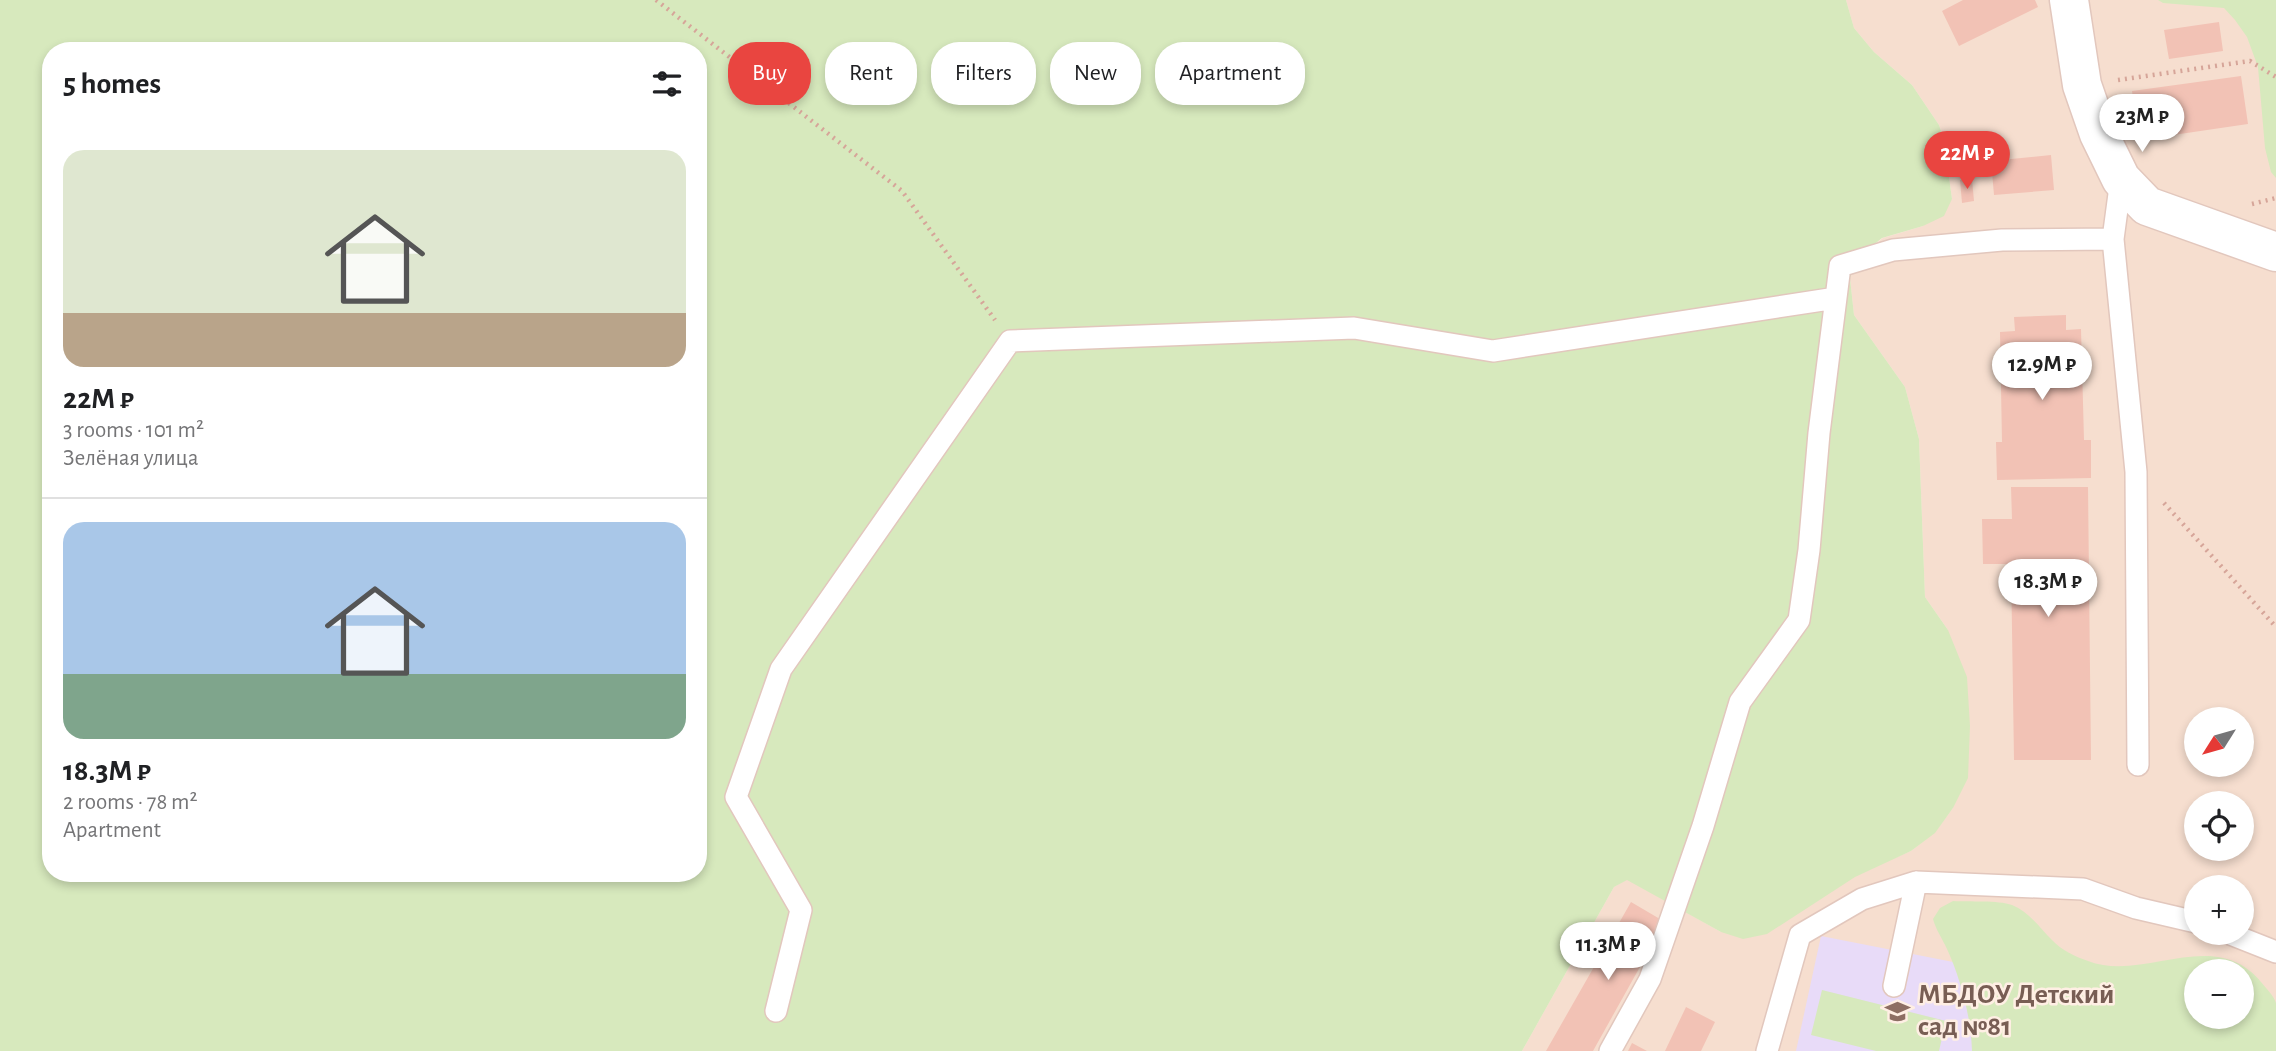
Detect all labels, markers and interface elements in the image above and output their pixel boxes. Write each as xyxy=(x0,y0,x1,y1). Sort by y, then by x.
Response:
chip: Buy xyxy=(728,42,811,105)
chip: Rent xyxy=(825,42,917,105)
chip: Filters xyxy=(931,42,1036,105)
chip: New xyxy=(1050,42,1141,105)
chip: Apartment xyxy=(1155,42,1305,105)
icon: filters xyxy=(648,65,686,103)
text: 5 homes xyxy=(63,69,161,99)
pin: 23M ₽ xyxy=(2093,94,2191,154)
text: 23M ₽ xyxy=(2115,105,2169,128)
pin: 22M ₽ xyxy=(1918,132,2016,191)
text: 22M ₽ xyxy=(1940,142,1994,165)
icon: home xyxy=(312,196,438,322)
pin: 12.9M ₽ xyxy=(1977,342,2107,402)
text: 12.9M ₽ xyxy=(2008,353,2076,376)
text: 22M ₽ xyxy=(63,384,134,414)
text: 3 rooms · 101 m² xyxy=(63,419,204,442)
text: Зелёная улица xyxy=(63,447,199,470)
pin: 18.3M ₽ xyxy=(1983,560,2113,619)
icon: home xyxy=(312,568,438,694)
text: 18.3M ₽ xyxy=(2014,570,2082,593)
north arrow xyxy=(2184,707,2254,777)
map controls xyxy=(2184,707,2254,1029)
text: 18.3M ₽ xyxy=(63,756,151,786)
text: 2 rooms · 78 m² xyxy=(63,791,198,814)
button: locate xyxy=(2184,791,2254,861)
text: Apartment xyxy=(63,819,161,842)
button: + xyxy=(2184,875,2254,945)
pin: 11.3M ₽ xyxy=(1543,922,1673,982)
text: 11.3M ₽ xyxy=(1576,933,1640,956)
button: − xyxy=(2184,959,2254,1029)
place label: МБДОУ Детский сад №81 xyxy=(1918,981,2114,1041)
school or university icon: МБДОУ Детский сад №81 xyxy=(1884,997,1912,1025)

